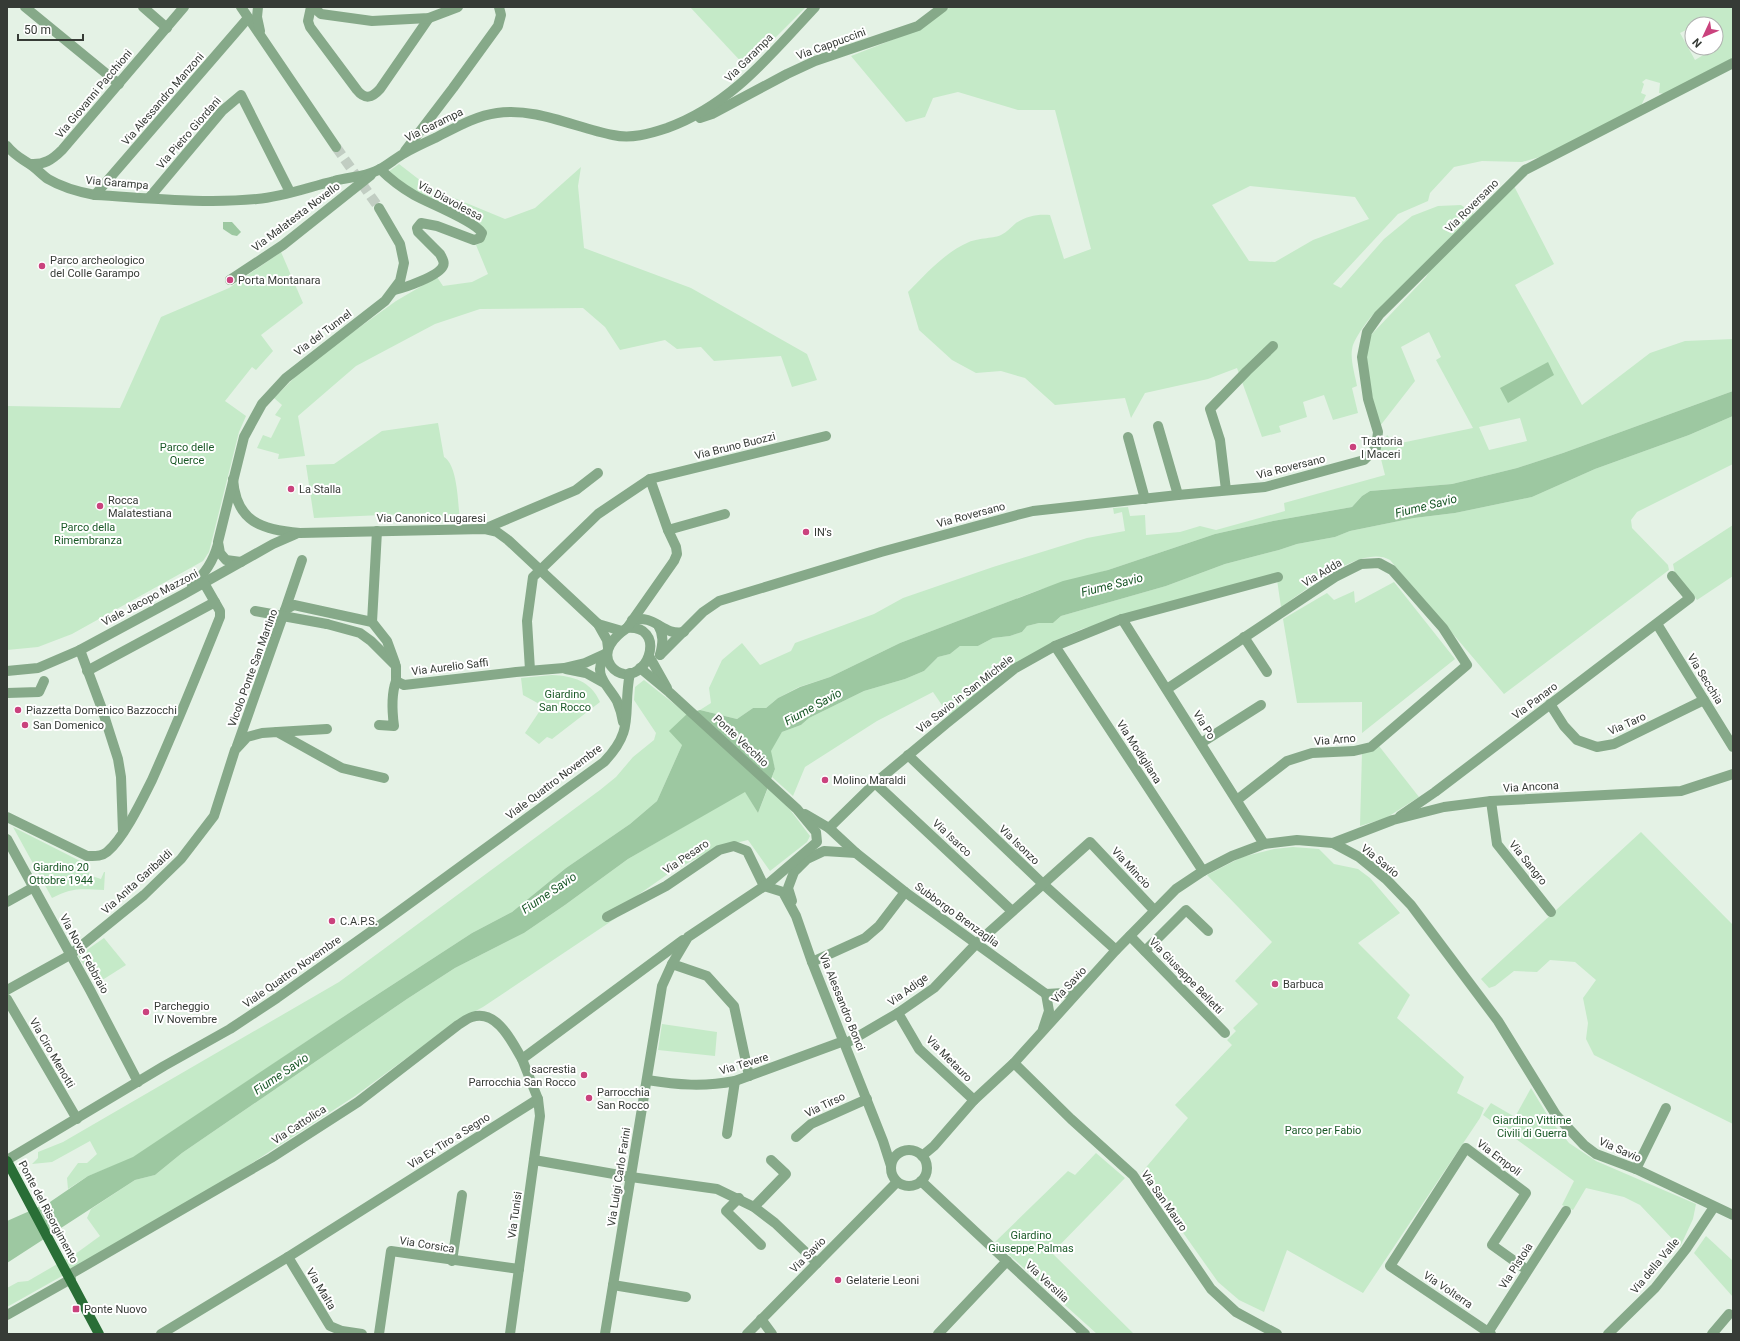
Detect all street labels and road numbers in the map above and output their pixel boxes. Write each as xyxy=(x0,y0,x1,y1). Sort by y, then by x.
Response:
street label: Via Cappuccini xyxy=(795,25,867,63)
street label: Via Garampa xyxy=(722,31,776,85)
street label: Via Giovanni Pacchioni xyxy=(53,47,135,141)
street label: Via Alessandro Manzoni xyxy=(119,50,207,148)
street label: Via Pietro Giordani xyxy=(154,94,224,172)
street label: Via Garampa xyxy=(403,105,465,145)
street label: Via Garampa xyxy=(85,174,149,192)
street label: Via Roversano xyxy=(1443,177,1501,235)
street label: Via Diavolessa xyxy=(415,178,485,224)
street label: Via Malatesta Novello xyxy=(249,180,343,254)
street label: Via del Tunnel xyxy=(292,307,354,359)
street label: Via Bruno Buozzi xyxy=(693,430,777,462)
street label: Via Roversano xyxy=(1255,452,1327,482)
street label: Via Roversano xyxy=(935,500,1007,530)
street label: Via Canonico Lugaresi xyxy=(376,512,486,525)
street label: Via Adda xyxy=(1300,556,1344,590)
street label: Viale Jacopo Mazzoni xyxy=(99,567,201,629)
street label: Vicolo Ponte San Martino xyxy=(226,607,280,729)
street label: Via Secchia xyxy=(1684,651,1726,707)
street label: Via Savio in San Michele xyxy=(914,652,1016,736)
street label: Via Aurelio Saffi xyxy=(411,656,489,678)
street label: Via Panaro xyxy=(1510,680,1560,722)
street label: Via Po xyxy=(1190,708,1218,742)
street label: Via Taro xyxy=(1606,710,1648,738)
street label: Ponte Vecchio xyxy=(711,712,771,770)
street label: Via Modigliana xyxy=(1114,718,1164,786)
street label: Via Arno xyxy=(1314,732,1356,748)
street label: Viale Quattro Novembre xyxy=(503,742,605,822)
street label: Via Ancona xyxy=(1503,779,1559,795)
street label: Via Isarco xyxy=(930,817,974,859)
street label: Via Isonzo xyxy=(996,823,1042,867)
street label: Via Pesaro xyxy=(661,837,711,877)
street label: Via Sangro xyxy=(1506,838,1550,888)
street label: Via Savio xyxy=(1358,842,1402,880)
street label: Via Mincio xyxy=(1109,845,1153,891)
street label: Via Anita Garibaldi xyxy=(99,847,175,917)
street label: Subborgo Brenzaglia xyxy=(912,880,1002,950)
street label: Via Nove Febbraio xyxy=(57,912,111,996)
street label: Viale Quattro Novembre xyxy=(240,933,344,1011)
street label: Via Giuseppe Belletti xyxy=(1146,935,1226,1017)
street label: Via Alessandro Bonci xyxy=(817,951,867,1053)
street label: Via Savio xyxy=(1049,964,1089,1006)
street label: Via Adige xyxy=(885,971,931,1009)
street label: Via Ciro Menotti xyxy=(27,1016,77,1090)
street label: Via Metauro xyxy=(923,1033,975,1085)
street label: Via Tevere xyxy=(718,1050,770,1078)
street label: Via Tirso xyxy=(803,1090,847,1120)
street label: Via Cattolica xyxy=(269,1103,329,1147)
street label: Via Ex Tiro a Segno xyxy=(406,1111,492,1171)
street label: Via Luigi Carlo Farini xyxy=(605,1127,633,1227)
street label: Via Savio xyxy=(1597,1135,1643,1165)
street label: Via Empoli xyxy=(1474,1137,1524,1179)
street label: Ponte del Risorgimento xyxy=(15,1159,81,1265)
street label: Via San Mauro xyxy=(1138,1168,1190,1234)
street label: Via Tunisi xyxy=(505,1191,525,1239)
street label: Via Corsica xyxy=(398,1234,456,1256)
street label: Via Savio xyxy=(787,1234,829,1276)
street label: Via della Valle xyxy=(1628,1235,1682,1296)
street label: Via Pistoia xyxy=(1496,1241,1536,1291)
street label: Via Versilia xyxy=(1023,1259,1071,1305)
street label: Via Malta xyxy=(304,1266,338,1312)
street label: Via Volterra xyxy=(1421,1269,1475,1311)

